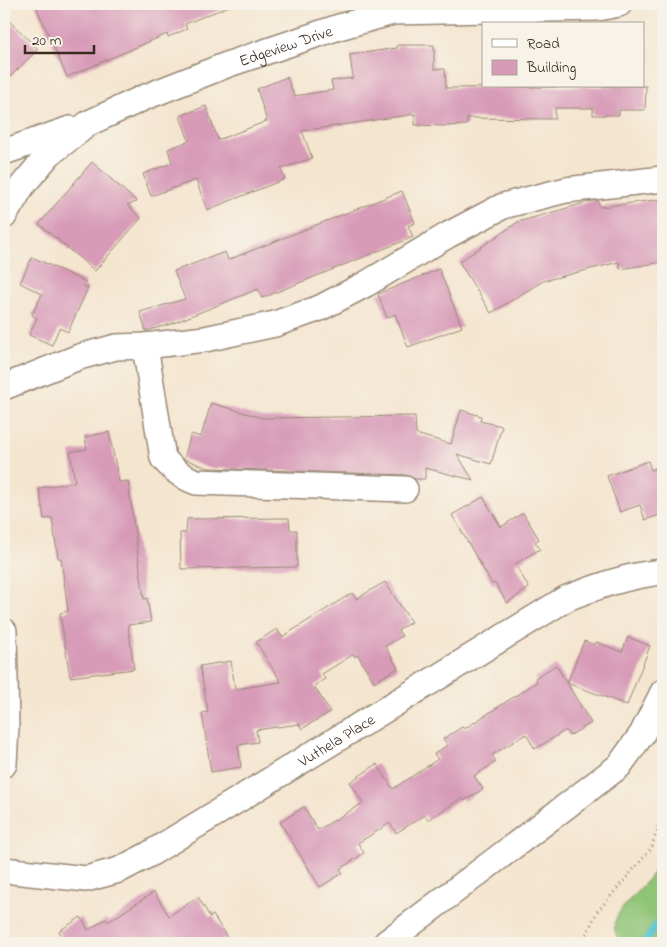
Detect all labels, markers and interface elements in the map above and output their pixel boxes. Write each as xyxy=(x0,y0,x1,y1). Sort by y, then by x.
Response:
street label: Edgeview Drive xyxy=(236,20,337,74)
scale bar xyxy=(25,22,94,54)
legend xyxy=(482,22,644,88)
text: 20 m xyxy=(32,30,62,52)
text: Road xyxy=(527,33,560,55)
text: Building xyxy=(526,57,576,80)
street label: Vuthela Place xyxy=(293,708,381,775)

